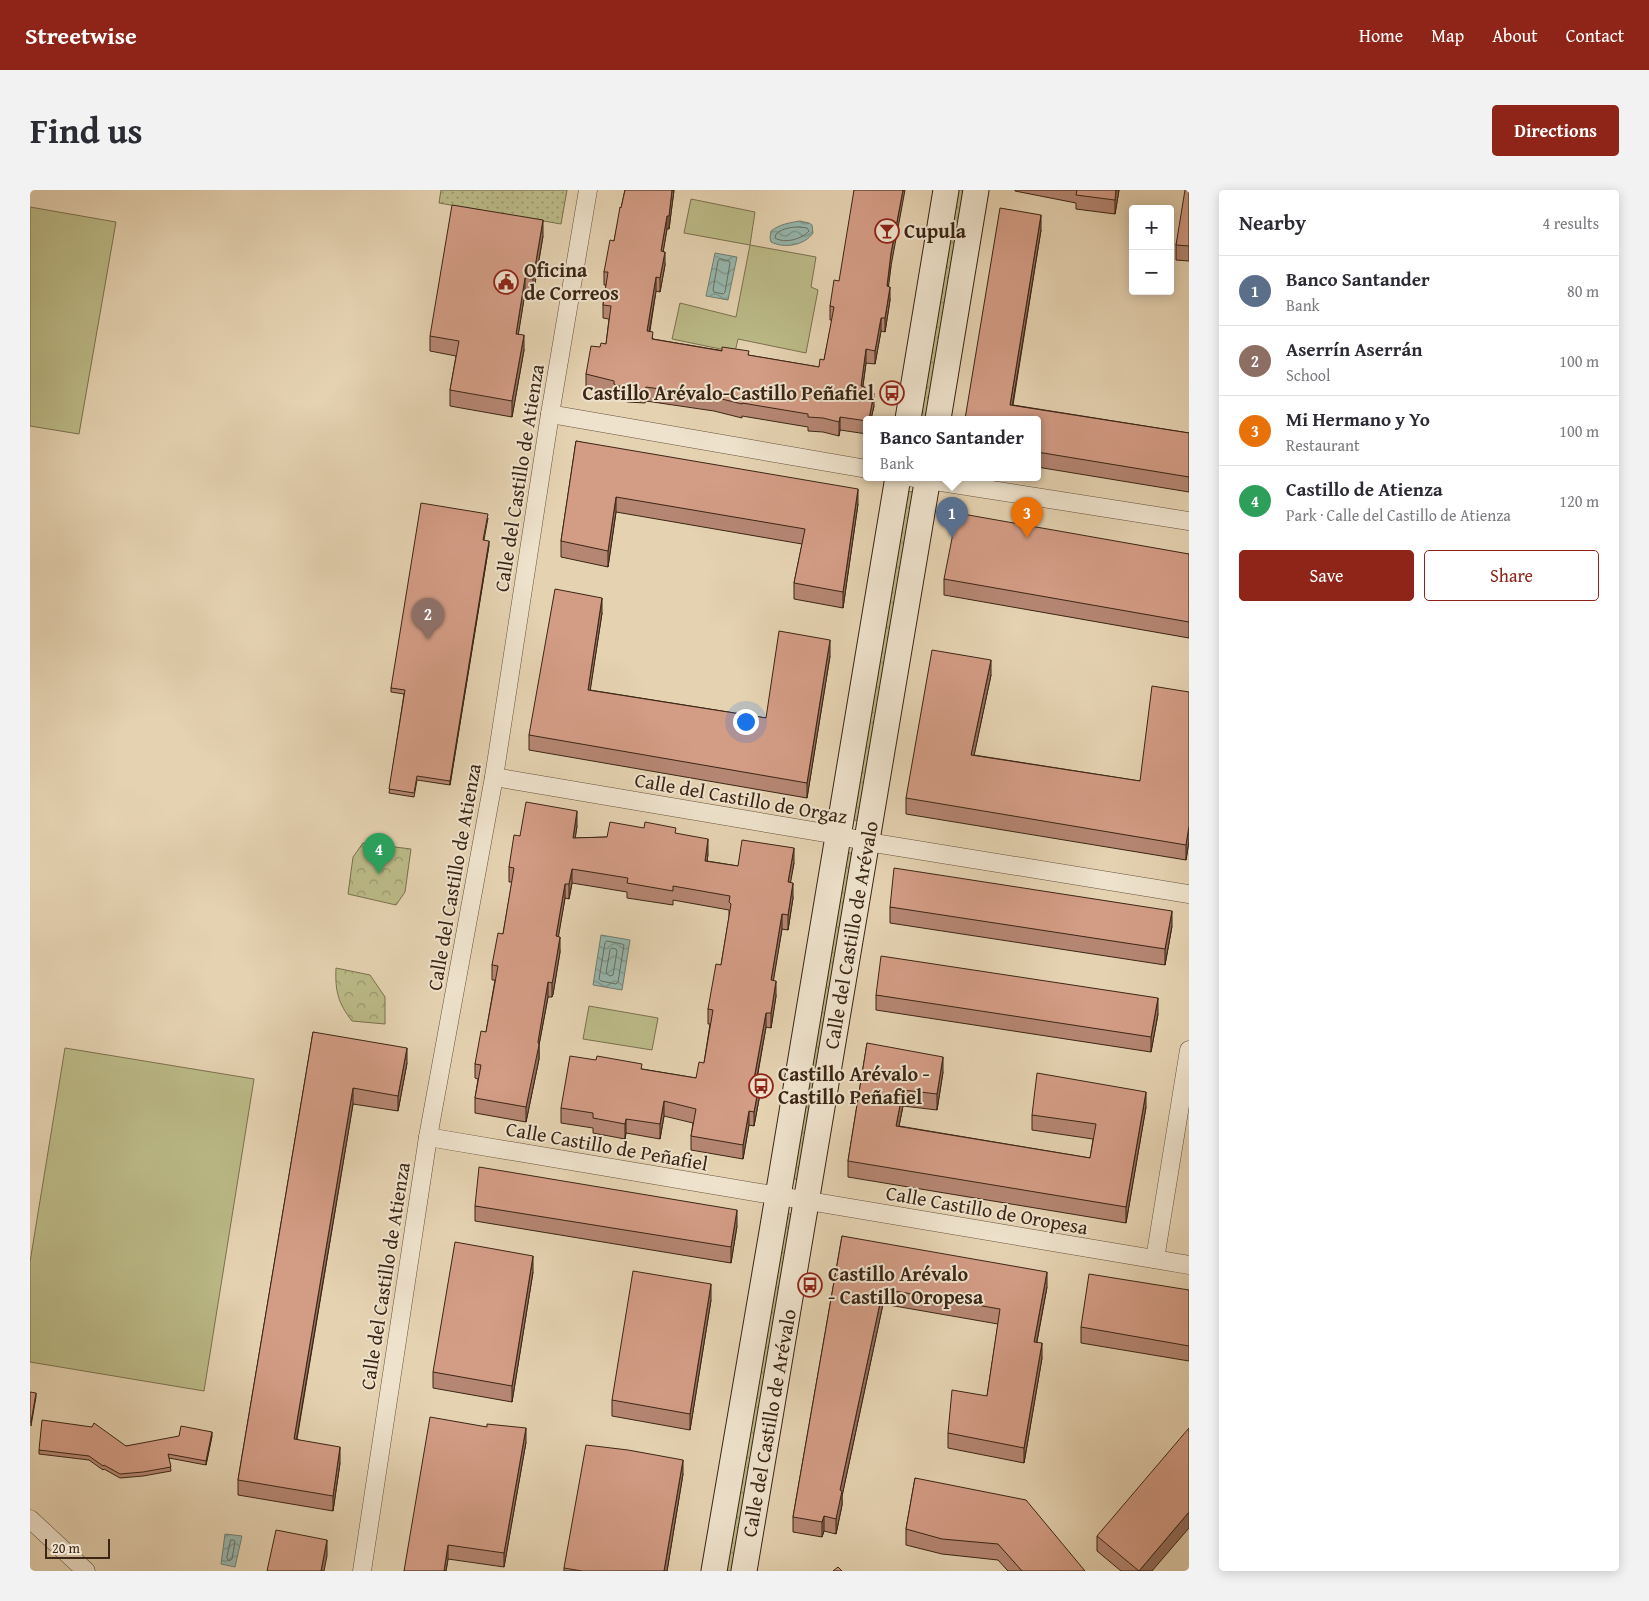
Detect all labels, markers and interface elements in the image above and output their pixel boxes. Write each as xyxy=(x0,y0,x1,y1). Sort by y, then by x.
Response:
text: Streetwise xyxy=(25,18,137,53)
text: Home xyxy=(1359,22,1403,49)
text: Map xyxy=(1431,22,1464,49)
text: About xyxy=(1492,22,1538,49)
text: Contact xyxy=(1566,22,1624,49)
text: Find us xyxy=(30,105,143,156)
button: Directions xyxy=(1492,105,1619,156)
map controls xyxy=(1129,205,1174,295)
button: + xyxy=(1129,205,1174,250)
text: Nearby xyxy=(1239,207,1306,238)
text: 4 results xyxy=(1542,211,1599,235)
place label: Cupula xyxy=(904,216,967,245)
bar icon: Cupula xyxy=(874,218,900,244)
button: − xyxy=(1129,250,1174,295)
place label: Oficina de Correos xyxy=(524,255,619,307)
text: Banco Santander xyxy=(1286,265,1430,293)
public building icon: Oficina de Correos xyxy=(493,269,519,295)
text: 1 xyxy=(1251,279,1259,303)
text: 80 m xyxy=(1567,279,1599,303)
text: Bank xyxy=(1286,293,1320,317)
text: Aserrín Aserrán xyxy=(1286,335,1422,363)
text: 2 xyxy=(1251,349,1259,373)
text: 100 m xyxy=(1559,349,1599,373)
street label: Calle del Castillo de Atienza xyxy=(486,361,551,594)
text: School xyxy=(1286,363,1330,387)
place label: Castillo Arévalo-Castillo Peñafiel xyxy=(583,378,874,407)
bus stop icon: Castillo Arévalo-Castillo Peñafiel xyxy=(879,380,905,406)
text: Mi Hermano y Yo xyxy=(1286,405,1430,433)
popup xyxy=(863,416,1041,481)
text: 3 xyxy=(1251,419,1259,443)
text: 100 m xyxy=(1559,419,1599,443)
text: Banco Santander xyxy=(880,423,1024,451)
text: Restaurant xyxy=(1286,433,1360,457)
text: Bank xyxy=(880,451,914,475)
text: Castillo de Atienza xyxy=(1286,475,1443,503)
text: 4 xyxy=(1251,489,1259,513)
text: 120 m xyxy=(1559,489,1599,513)
pin: 1 xyxy=(936,497,968,538)
pin: 3 xyxy=(1011,497,1043,538)
text: Park · Calle del Castillo de Atienza xyxy=(1286,503,1511,527)
button: Save xyxy=(1239,550,1414,601)
button: Share xyxy=(1424,550,1599,601)
pin: 2 xyxy=(412,598,444,639)
your location xyxy=(733,709,759,735)
street label: Calle del Castillo de Atienza xyxy=(419,760,488,993)
street label: Calle del Castillo de Orgaz xyxy=(633,765,850,831)
street label: Calle del Castillo de Arévalo xyxy=(816,819,885,1051)
pin: 4 xyxy=(363,833,395,874)
place label: Castillo Arévalo - Castillo Peñafiel xyxy=(778,1059,930,1111)
bus stop icon: Castillo Arévalo - Castillo Peñafiel xyxy=(748,1073,774,1099)
street label: Calle Castillo de Peñafiel xyxy=(504,1113,711,1178)
street label: Calle del Castillo de Atienza xyxy=(352,1159,417,1392)
street label: Calle Castillo de Oropesa xyxy=(884,1177,1091,1242)
place label: Castillo Arévalo - Castillo Oropesa xyxy=(828,1259,984,1311)
bus stop icon: Castillo Arévalo - Castillo Oropesa xyxy=(797,1272,823,1298)
street label: Calle del Castillo de Arévalo xyxy=(734,1307,803,1539)
scale bar xyxy=(45,1536,110,1559)
text: 20 m xyxy=(52,1538,80,1558)

